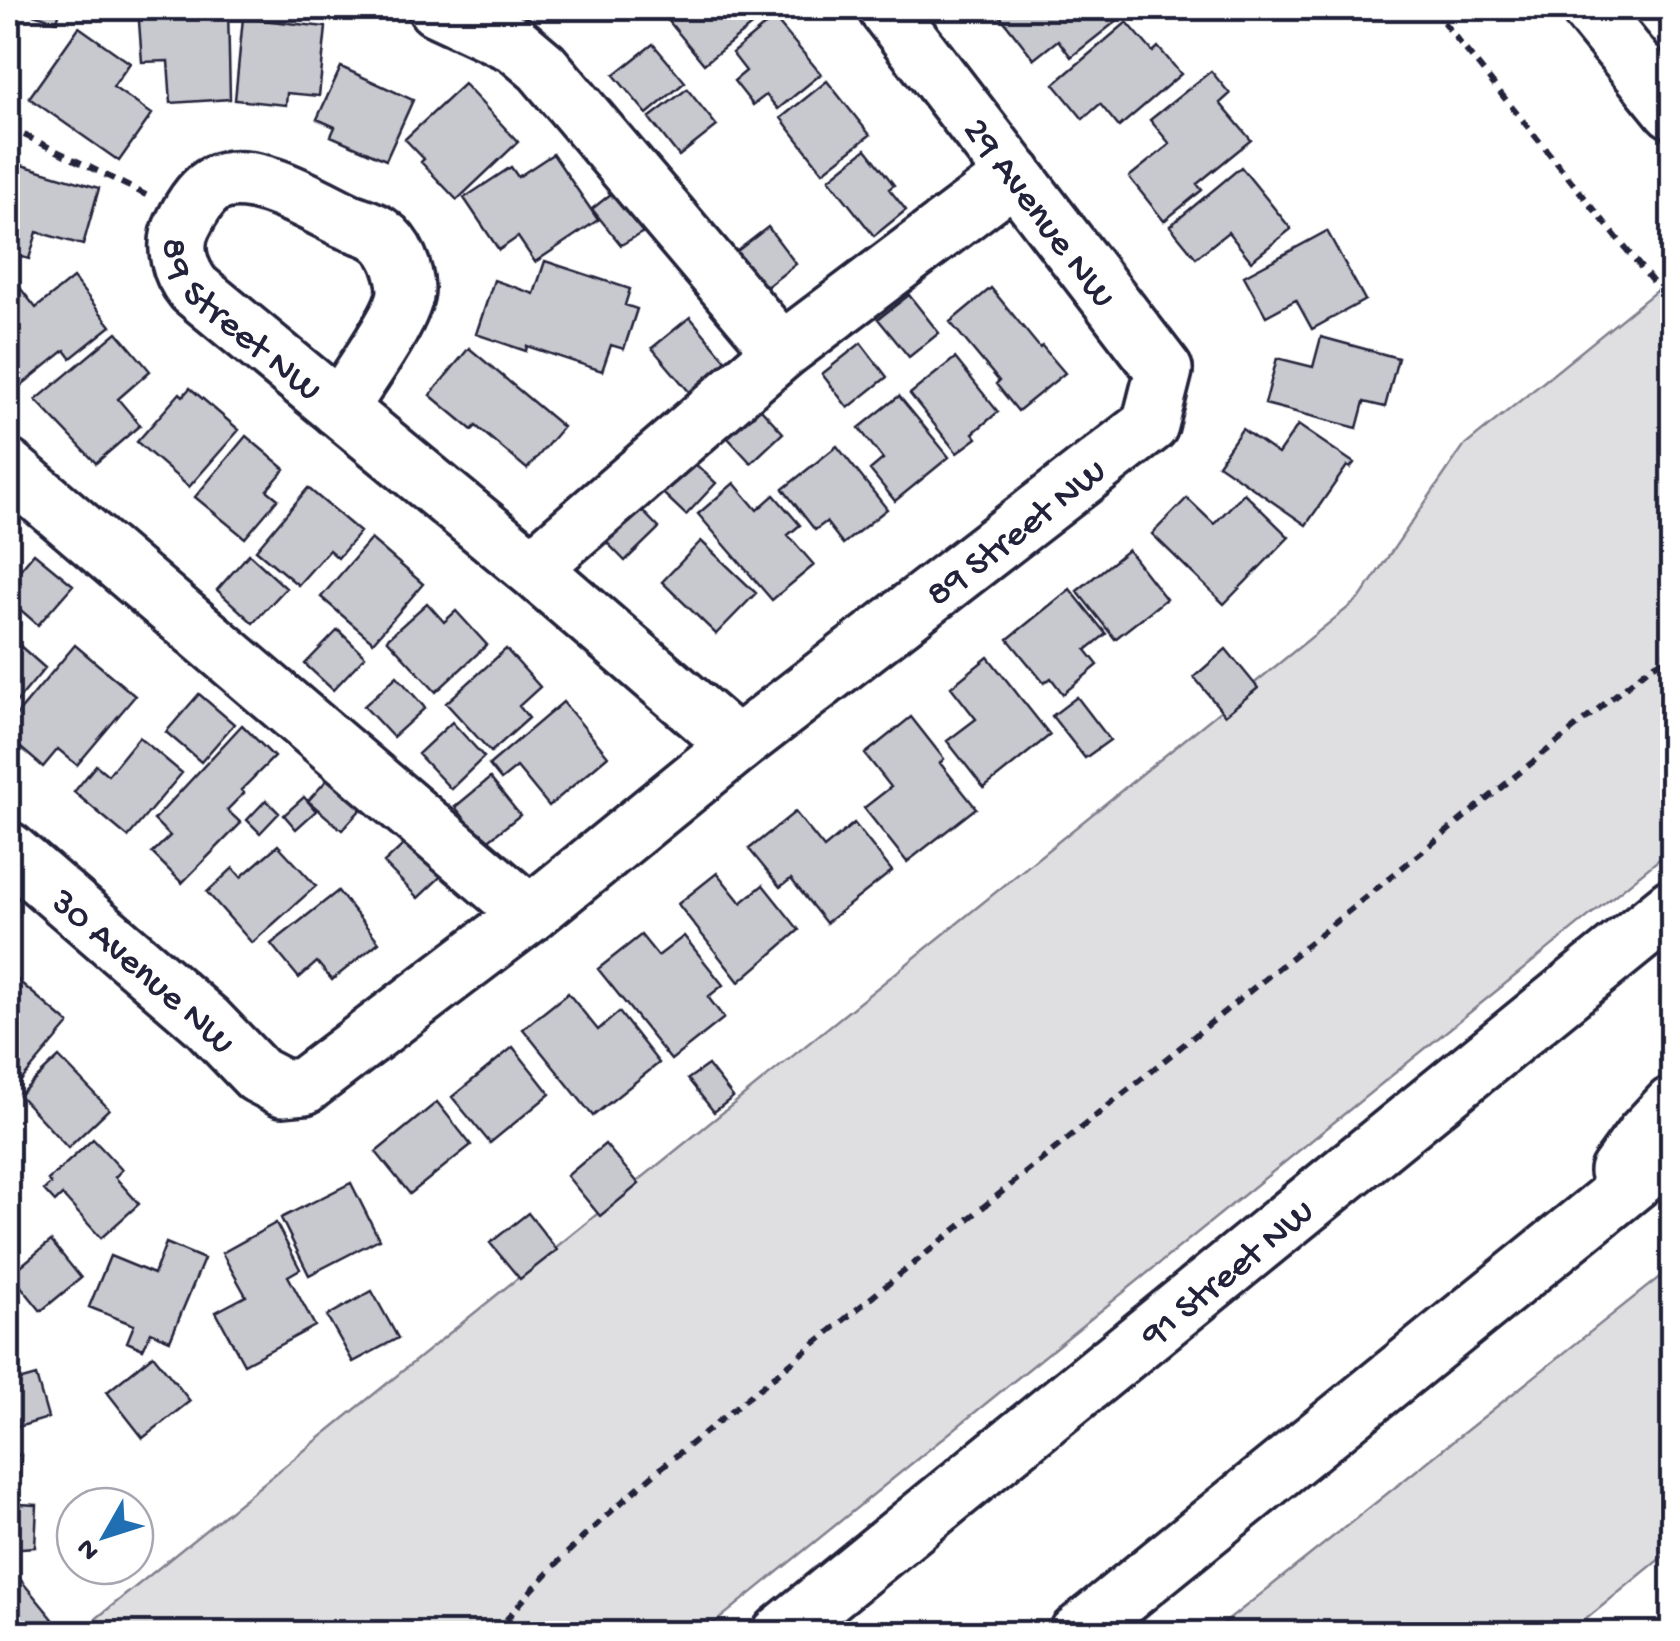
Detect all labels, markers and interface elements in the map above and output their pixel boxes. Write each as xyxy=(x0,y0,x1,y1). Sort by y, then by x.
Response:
street label: 29 Avenue NW xyxy=(951,111,1123,319)
street label: 89 Street NW xyxy=(150,238,329,414)
street label: 89 Street NW xyxy=(919,451,1117,618)
street label: 30 Avenue NW xyxy=(39,881,242,1066)
street label: 91 Street NW xyxy=(1133,1192,1325,1360)
north arrow xyxy=(55,1486,155,1586)
text: N xyxy=(70,1531,108,1566)

